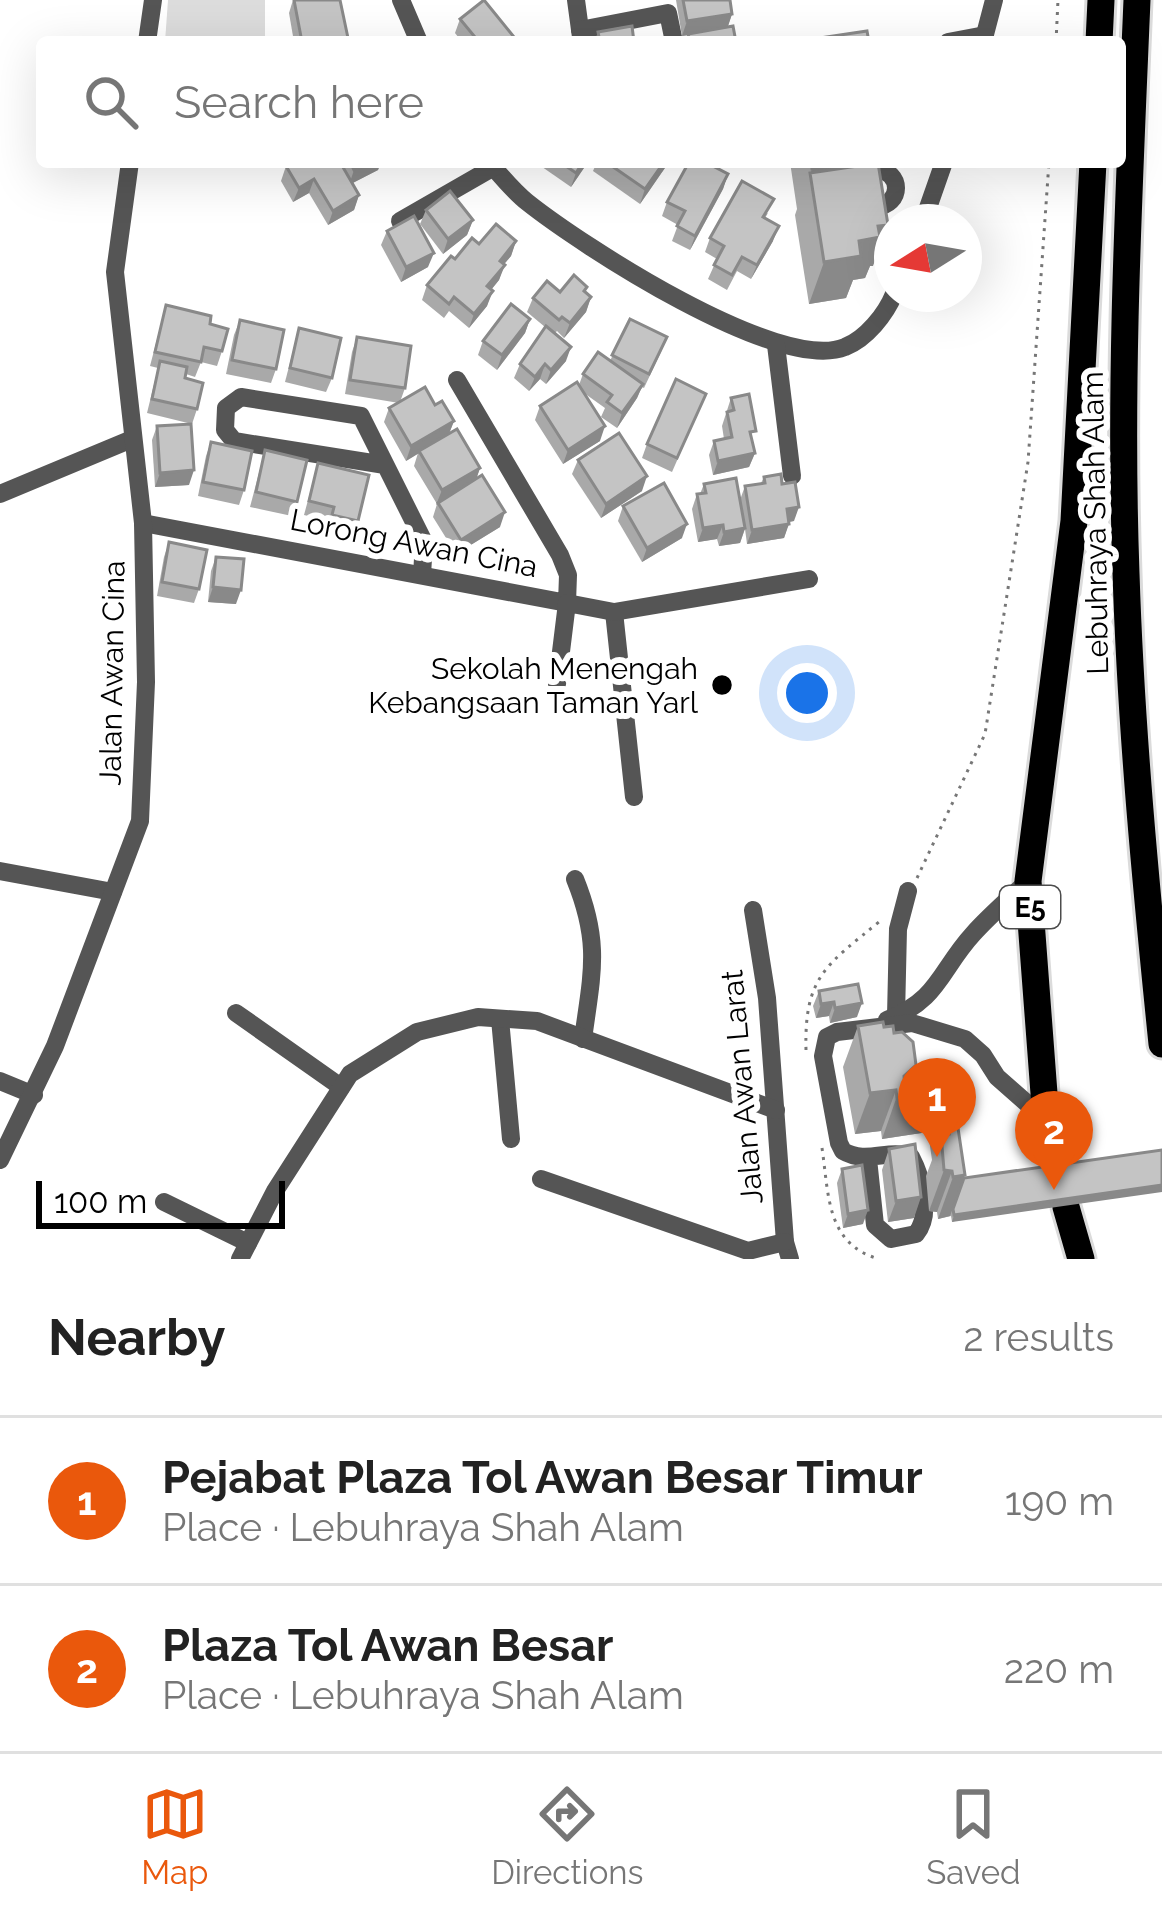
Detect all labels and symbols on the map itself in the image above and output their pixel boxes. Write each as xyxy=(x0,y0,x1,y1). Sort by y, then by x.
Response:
north arrow xyxy=(874,204,982,312)
street label: Lebuhraya Shah Alam xyxy=(1075,371,1115,675)
street label: Lorong Awan Cina xyxy=(287,502,541,584)
street label: Jalan Awan Cina xyxy=(93,560,131,786)
place label: Sekolah Menengah Kebangsaan Taman Yarl xyxy=(368,651,699,720)
your location xyxy=(777,663,837,723)
marker: Sekolah Menengah Kebangsaan Taman Yarl xyxy=(709,672,735,698)
road number: E5 xyxy=(1000,886,1060,928)
street label: Jalan Awan Larat xyxy=(714,969,770,1205)
pin: 1 xyxy=(898,1058,976,1157)
pin: 2 xyxy=(1015,1091,1093,1190)
scale bar xyxy=(36,1175,285,1228)

